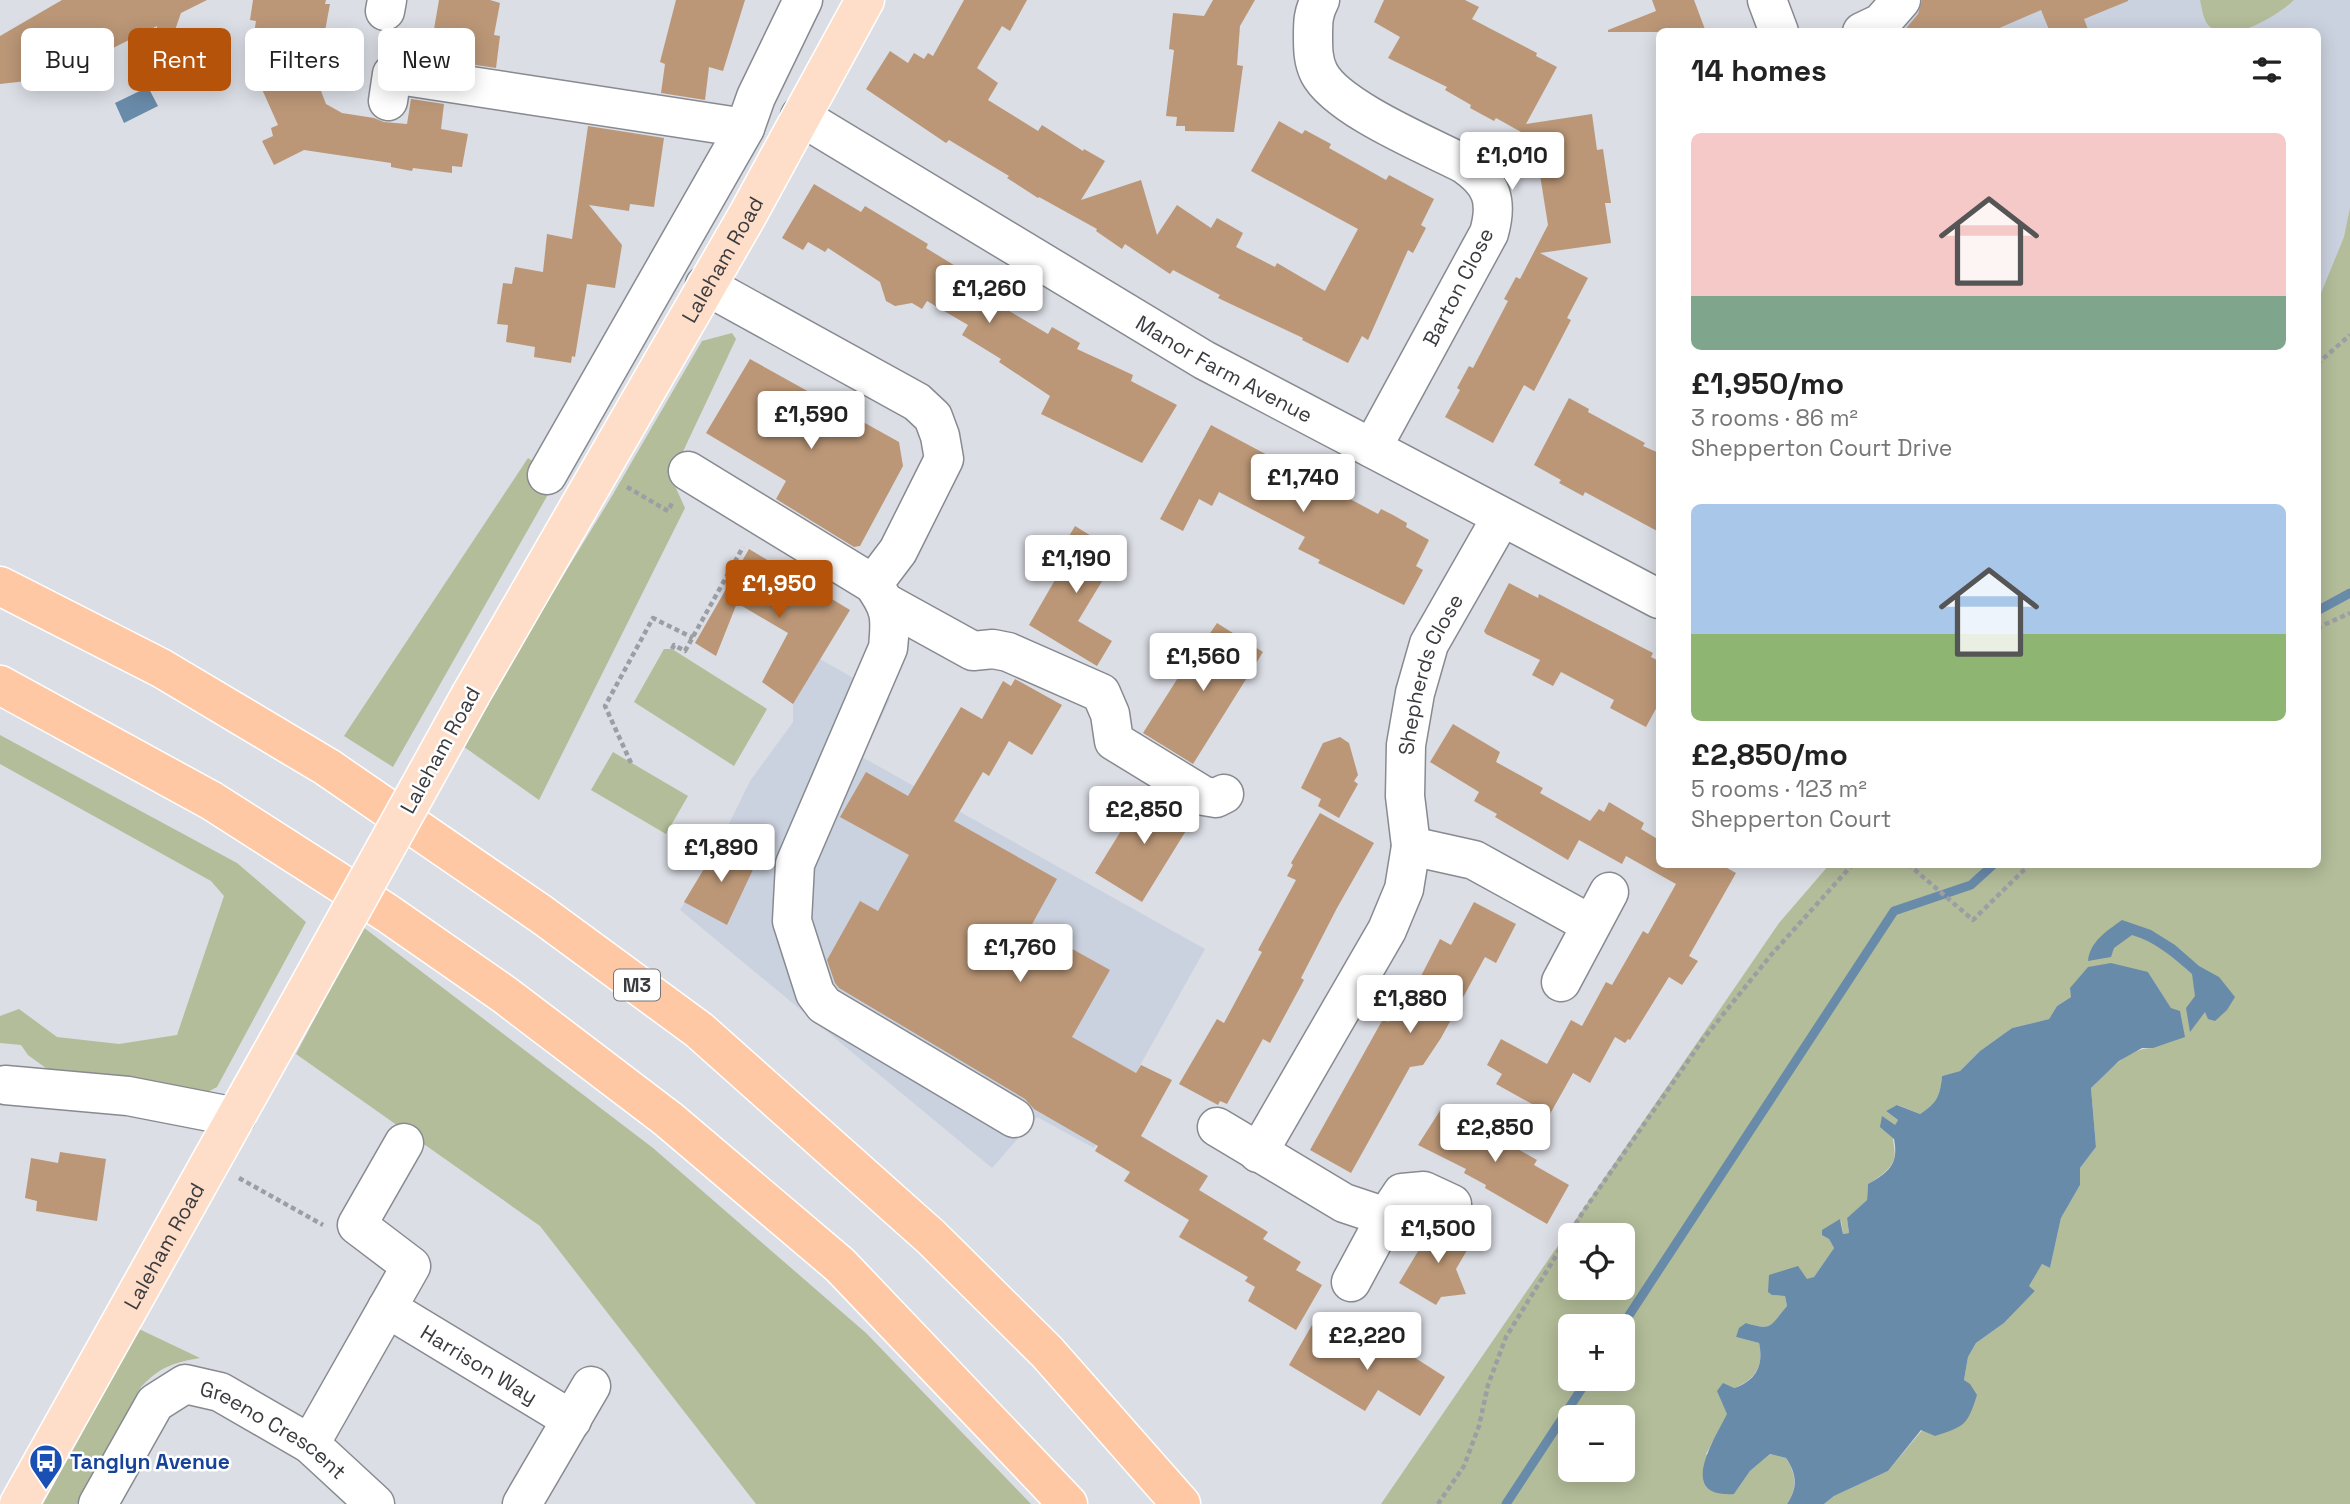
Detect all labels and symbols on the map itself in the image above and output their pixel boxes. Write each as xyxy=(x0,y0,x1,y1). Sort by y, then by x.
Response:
pin: £1,010 xyxy=(1455,132,1569,192)
street label: Laleham Road xyxy=(675,191,769,327)
street label: Barton Close xyxy=(1417,223,1499,351)
pin: £1,260 xyxy=(932,266,1046,325)
street label: Manor Farm Avenue xyxy=(1131,309,1317,428)
pin: £1,590 xyxy=(754,392,868,451)
pin: £1,740 xyxy=(1246,454,1360,514)
pin: £1,190 xyxy=(1019,536,1133,595)
pin: £1,950 xyxy=(722,560,836,620)
street label: Shepherds Close xyxy=(1392,589,1469,755)
pin: £1,560 xyxy=(1146,634,1260,693)
street label: Laleham Road xyxy=(394,682,486,818)
pin: £2,850 xyxy=(1087,786,1201,846)
pin: £1,890 xyxy=(664,824,778,884)
pin: £1,760 xyxy=(963,925,1077,984)
road number: M3 xyxy=(614,970,660,1001)
pin: £1,880 xyxy=(1353,976,1467,1035)
pin: £2,850 xyxy=(1438,1104,1552,1164)
street label: Laleham Road xyxy=(117,1178,210,1314)
pin: £1,500 xyxy=(1381,1206,1495,1265)
pin: £2,220 xyxy=(1310,1312,1424,1372)
street label: Harrison Way xyxy=(416,1318,543,1410)
street label: Greeno Crescent xyxy=(197,1374,352,1485)
bus stop icon: Tanglyn Avenue xyxy=(27,1442,65,1491)
place label: Tanglyn Avenue xyxy=(70,1448,230,1475)

